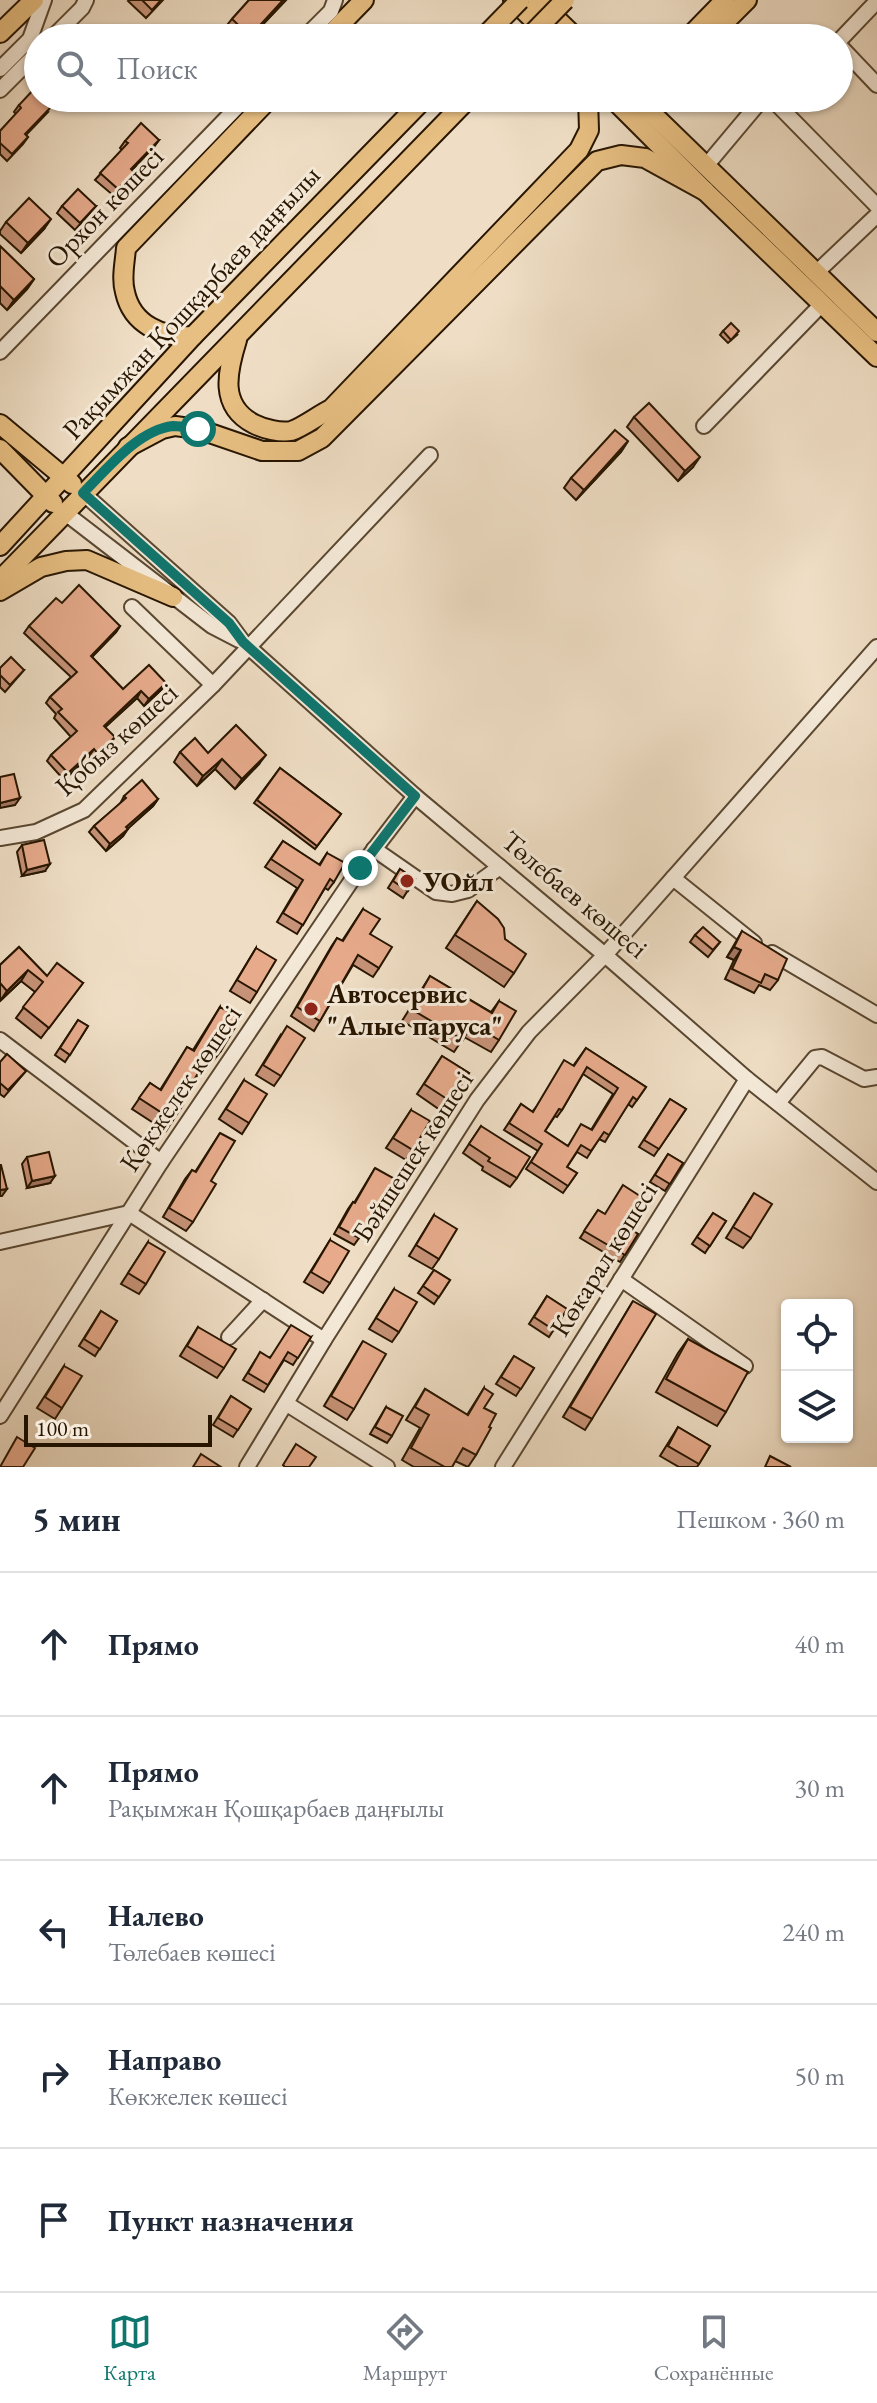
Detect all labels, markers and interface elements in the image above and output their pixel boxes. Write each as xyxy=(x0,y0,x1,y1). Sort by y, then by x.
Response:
search box xyxy=(24,24,853,112)
icon: search xyxy=(52,46,96,90)
text: Поиск xyxy=(116,49,198,88)
street label: Орхон көшесі xyxy=(37,139,171,275)
street label: Рақымжан Қошқарбаев даңғылы xyxy=(54,157,328,447)
route start xyxy=(180,411,216,447)
street label: Қобыз көшесі xyxy=(47,674,185,804)
street label: Төлебаев көшесі xyxy=(494,822,656,966)
route end xyxy=(342,850,378,886)
place label: УОйл xyxy=(422,863,494,899)
marker: УОйл xyxy=(398,872,416,890)
place label: Автосервис "Алые паруса" xyxy=(326,975,503,1043)
street label: Көкжелек көшесі xyxy=(111,998,249,1178)
marker: Автосервис "Алые паруса" xyxy=(302,1000,320,1018)
street label: Бәйшешек көшесі xyxy=(343,1063,481,1248)
street label: Көкарал көшесі xyxy=(541,1175,665,1343)
map controls xyxy=(781,1299,853,1443)
button: locate xyxy=(781,1299,853,1371)
button: layers xyxy=(781,1371,853,1443)
scale bar xyxy=(24,1411,212,1447)
text: 100 m xyxy=(36,1414,89,1443)
text: 5 мин xyxy=(32,1497,121,1541)
text: Пешком · 360 m xyxy=(676,1502,845,1536)
icon: ahead xyxy=(32,1622,76,1666)
text: Прямо xyxy=(108,1625,199,1664)
text: 40 m xyxy=(795,1627,845,1661)
text: Прямо xyxy=(108,1752,199,1791)
icon: ahead xyxy=(32,1766,76,1810)
text: 30 m xyxy=(795,1771,845,1805)
text: Рақымжан Қошқарбаев даңғылы xyxy=(108,1791,444,1825)
text: Налево xyxy=(108,1896,204,1935)
icon: left xyxy=(32,1910,76,1954)
text: 240 m xyxy=(782,1915,845,1949)
text: Төлебаев көшесі xyxy=(108,1935,276,1969)
text: Направо xyxy=(108,2040,221,2079)
icon: right xyxy=(32,2054,76,2098)
text: 50 m xyxy=(795,2059,845,2093)
text: Көкжелек көшесі xyxy=(108,2079,288,2113)
icon: arrive xyxy=(32,2198,76,2242)
text: Пункт назначения xyxy=(108,2201,354,2240)
tab: Карта xyxy=(103,2310,156,2387)
tab: Маршрут xyxy=(363,2310,447,2387)
tab: Сохранённые xyxy=(654,2310,774,2387)

